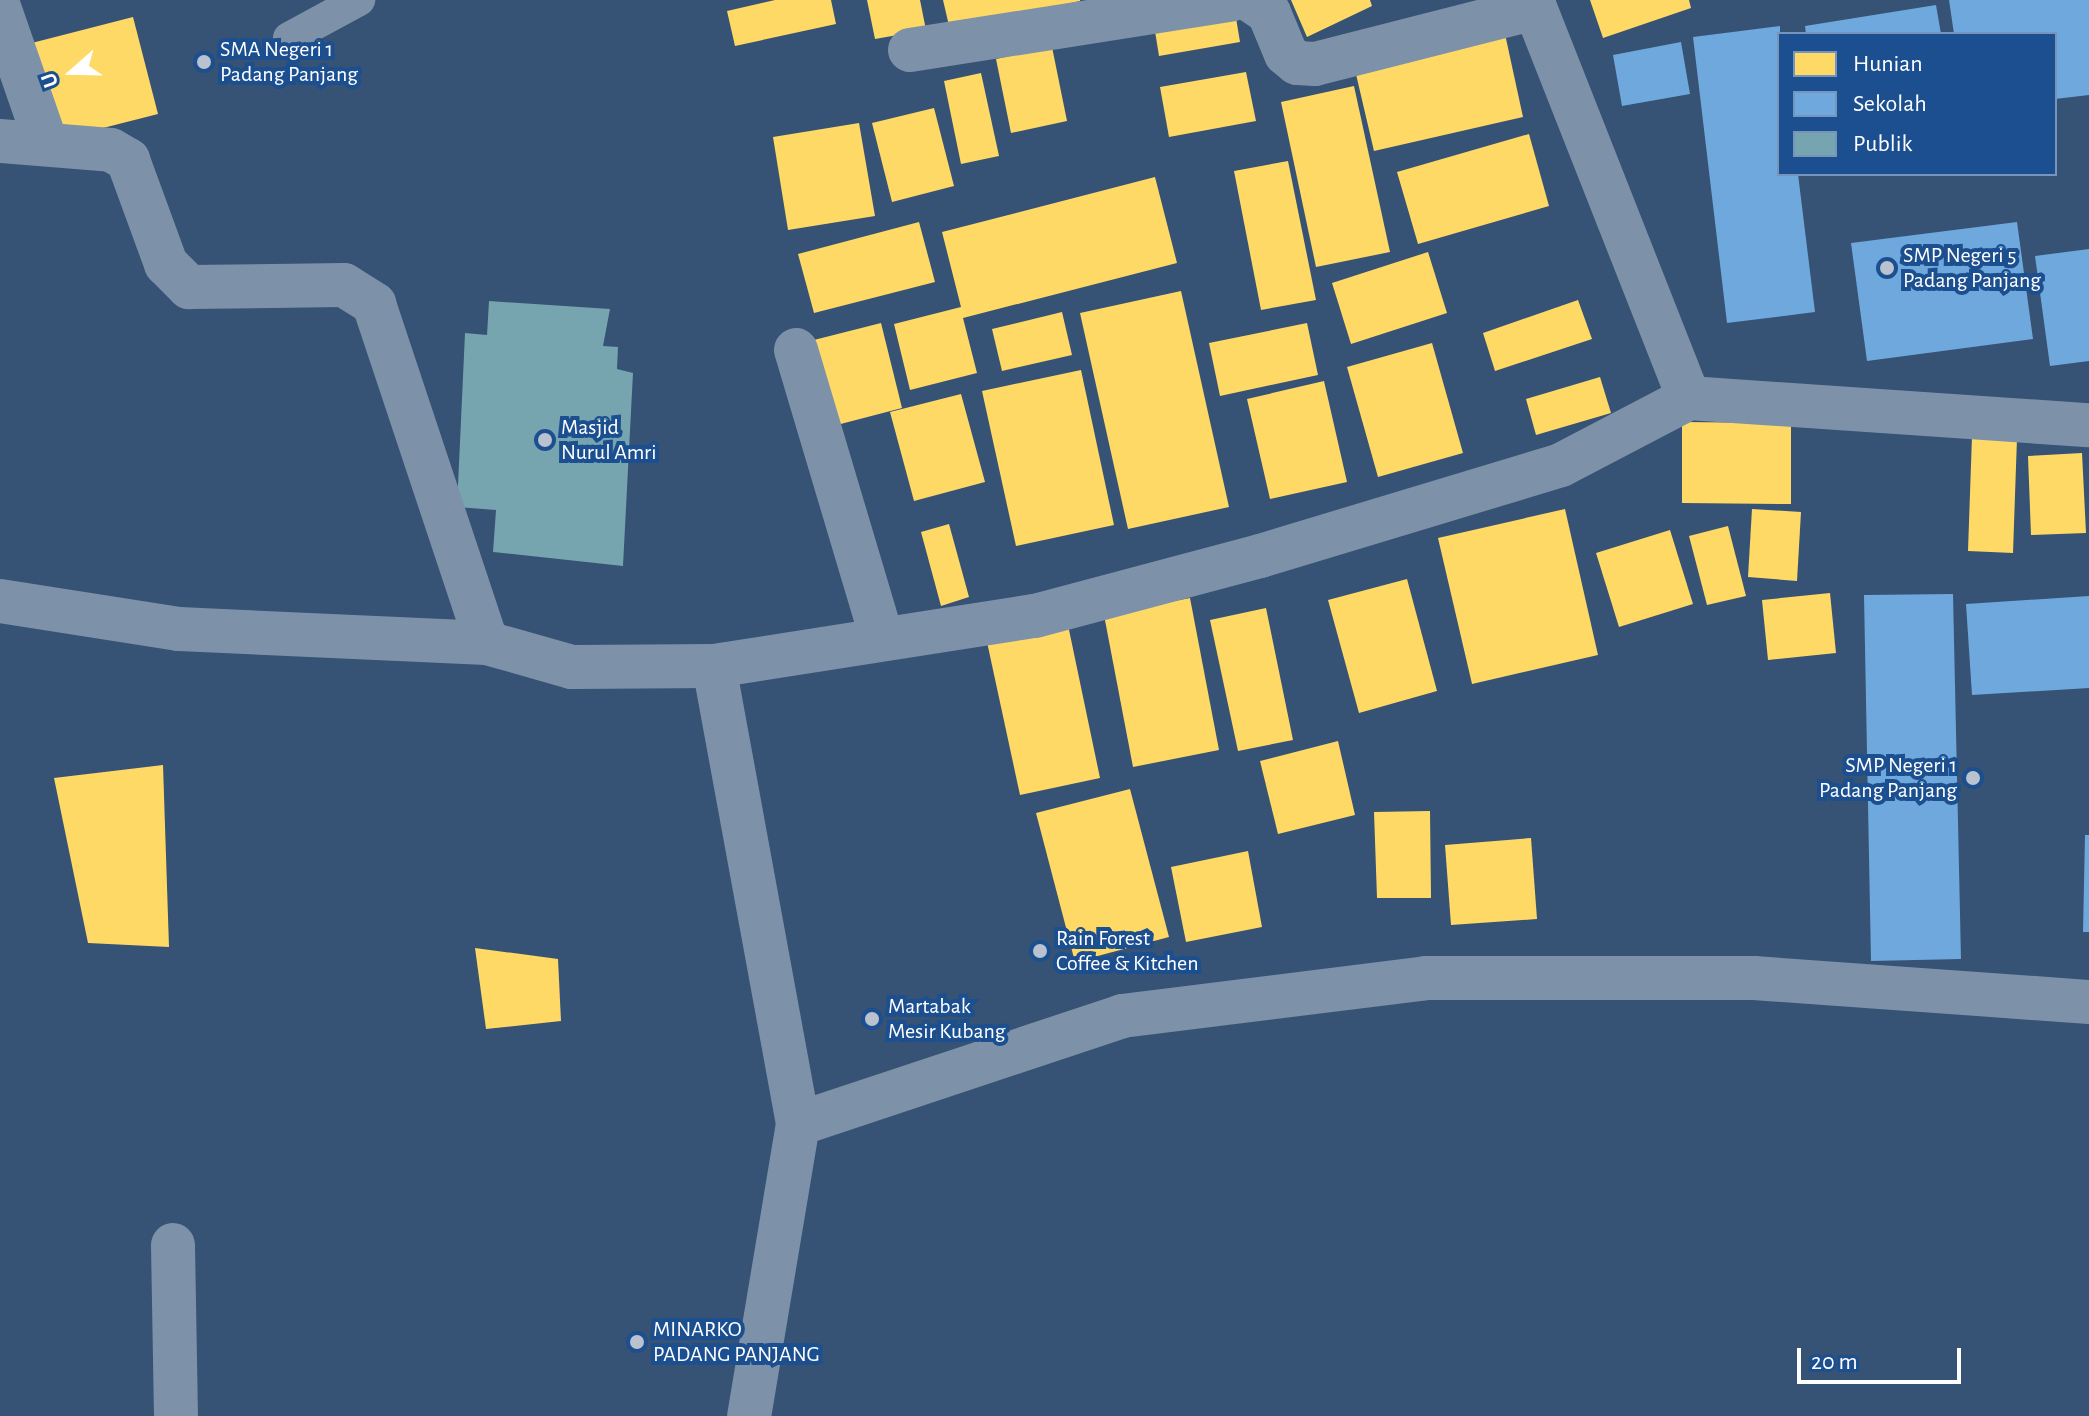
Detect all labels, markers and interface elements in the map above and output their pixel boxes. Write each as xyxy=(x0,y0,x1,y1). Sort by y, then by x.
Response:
north arrow xyxy=(32,32,112,112)
legend xyxy=(1777,32,2057,176)
place label: SMA Negeri 1 Padang Panjang xyxy=(220,36,358,88)
text: Hunian xyxy=(1853,52,1923,76)
marker: SMA Negeri 1 Padang Panjang xyxy=(195,53,213,71)
text: U xyxy=(37,70,62,91)
text: Sekolah xyxy=(1853,92,1927,116)
text: Publik xyxy=(1853,132,1912,156)
place label: SMP Negeri 5 Padang Panjang xyxy=(1903,242,2041,294)
marker: SMP Negeri 5 Padang Panjang xyxy=(1878,259,1896,277)
place label: Masjid Nurul Amri xyxy=(561,414,657,466)
marker: Masjid Nurul Amri xyxy=(536,431,554,449)
place label: SMP Negeri 1 Padang Panjang xyxy=(1819,752,1957,804)
marker: SMP Negeri 1 Padang Panjang xyxy=(1964,769,1982,787)
place label: Rain Forest Coffee & Kitchen xyxy=(1056,925,1199,976)
marker: Rain Forest Coffee & Kitchen xyxy=(1031,942,1049,960)
place label: Martabak Mesir Kubang xyxy=(888,993,1005,1044)
marker: Martabak Mesir Kubang xyxy=(863,1010,881,1028)
place label: MINARKO PADANG PANJANG xyxy=(653,1316,820,1368)
scale bar xyxy=(1801,1332,1965,1382)
marker: MINARKO PADANG PANJANG xyxy=(628,1333,646,1351)
text: 20 m xyxy=(1811,1350,1858,1374)

